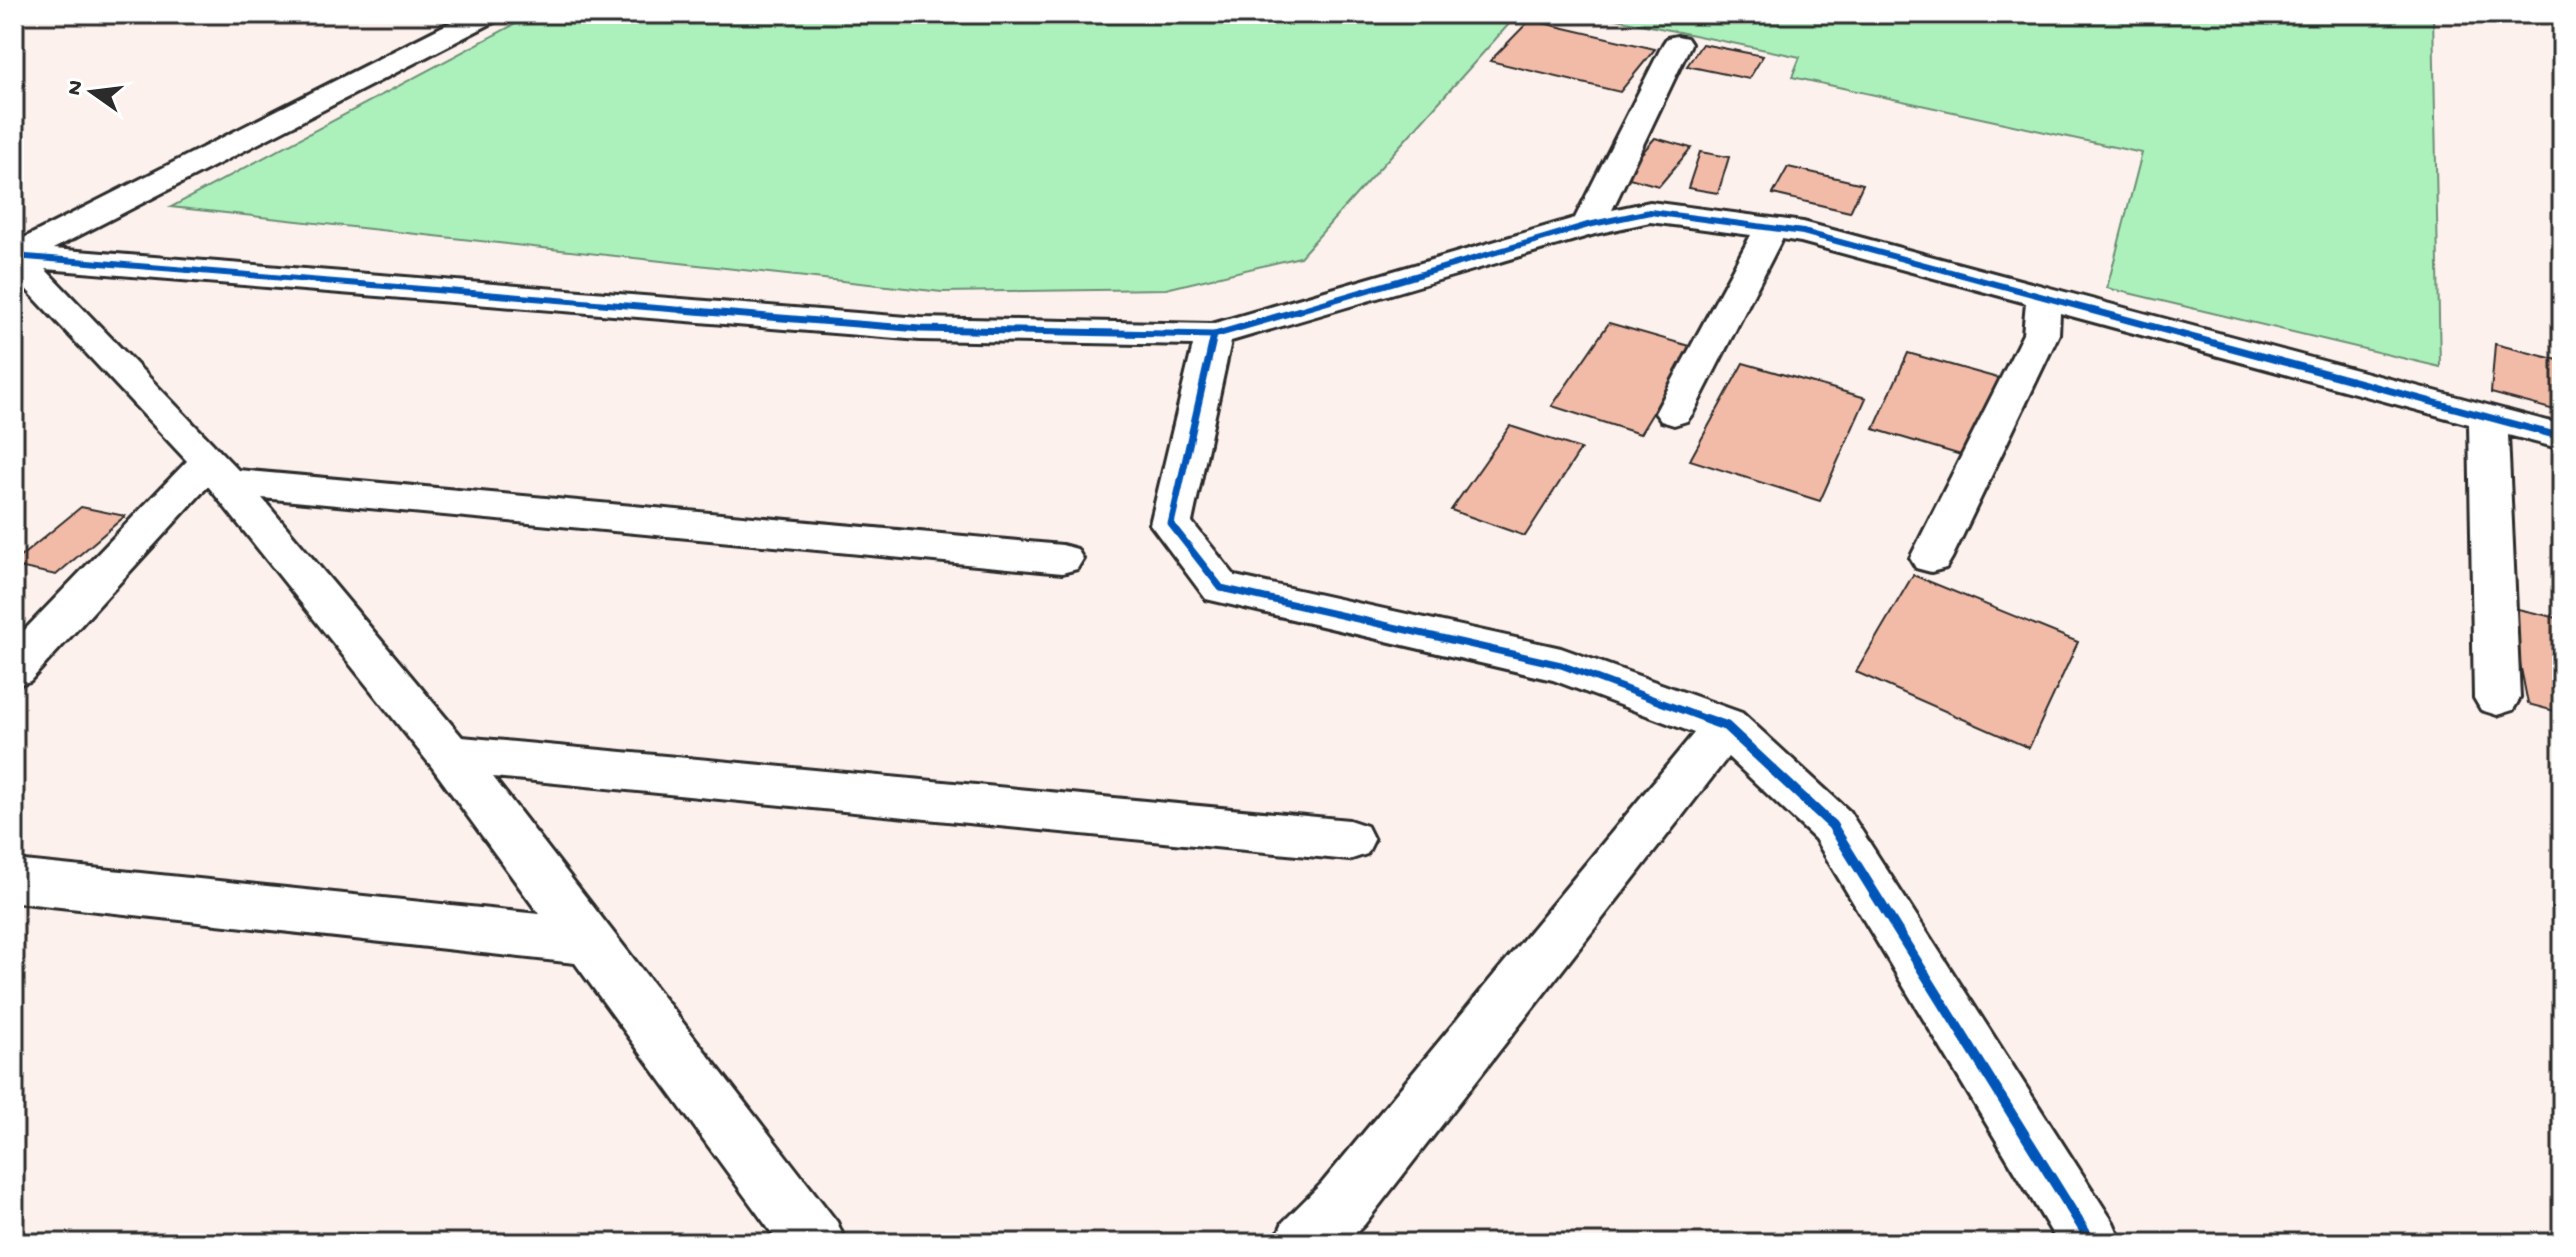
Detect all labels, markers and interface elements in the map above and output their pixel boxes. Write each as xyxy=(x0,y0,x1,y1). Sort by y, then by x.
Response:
north arrow xyxy=(52,52,132,132)
text: N xyxy=(62,78,91,98)

